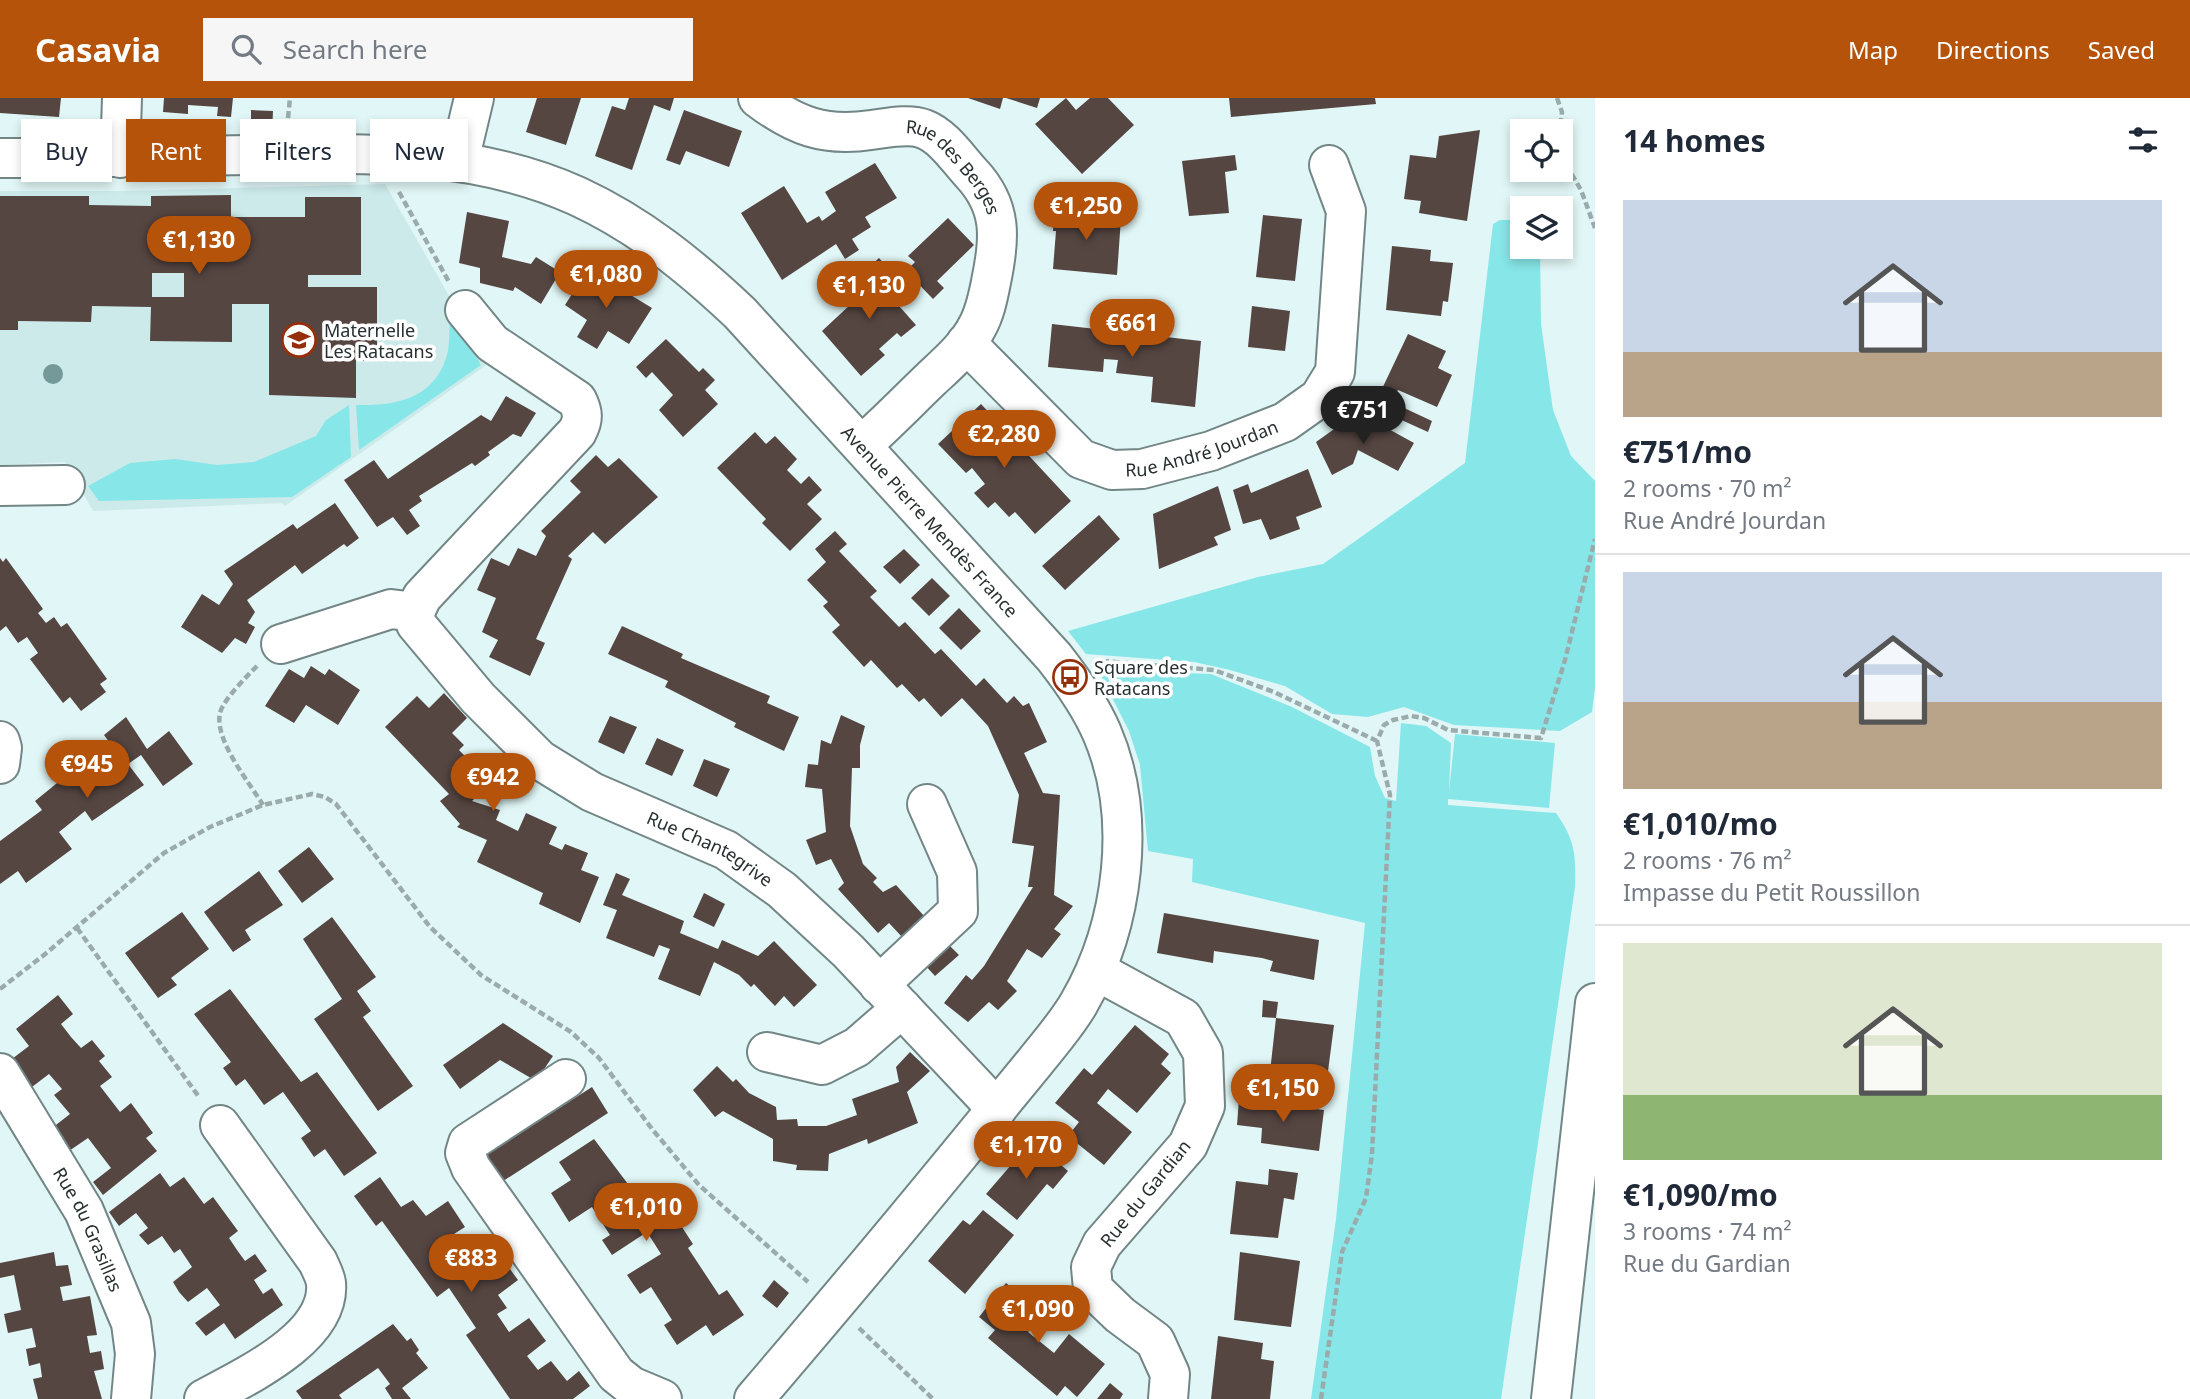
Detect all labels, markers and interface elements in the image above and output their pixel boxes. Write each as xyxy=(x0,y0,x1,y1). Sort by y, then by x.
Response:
search box xyxy=(203,18,693,81)
text: Casavia xyxy=(35,27,161,72)
icon: search xyxy=(227,30,265,68)
text: Search here xyxy=(283,31,427,67)
text: Map xyxy=(1848,33,1898,66)
text: Directions xyxy=(1936,33,2050,66)
text: Saved xyxy=(2088,33,2155,66)
street label: Rue des Berges xyxy=(905,114,1006,217)
chip: Buy xyxy=(21,119,112,182)
chip: Rent xyxy=(126,119,226,182)
chip: Filters xyxy=(240,119,356,182)
chip: New xyxy=(370,119,468,182)
map controls xyxy=(1510,119,1573,259)
button: locate xyxy=(1510,119,1573,182)
text: 14 homes xyxy=(1623,120,1766,161)
icon: filters xyxy=(2124,121,2162,159)
pin: €1,250 xyxy=(1029,183,1143,242)
text: €1,250 xyxy=(1050,189,1122,221)
button: layers xyxy=(1510,196,1573,259)
pin: €1,130 xyxy=(142,216,256,276)
text: €1,130 xyxy=(163,223,235,255)
icon: home xyxy=(1830,245,1956,371)
pin: €1,080 xyxy=(549,250,663,310)
text: €1,080 xyxy=(570,257,642,289)
pin: €1,130 xyxy=(812,262,926,321)
text: €1,130 xyxy=(833,268,905,300)
pin: €661 xyxy=(1091,300,1173,359)
text: €661 xyxy=(1106,306,1158,338)
place label: Maternelle Les Ratacans xyxy=(324,318,433,363)
school or university icon: Maternelle Les Ratacans xyxy=(280,321,318,359)
pin: €751 xyxy=(1322,386,1404,446)
text: €751 xyxy=(1337,393,1389,425)
pin: €2,280 xyxy=(947,410,1061,470)
street label: Rue André Jourdan xyxy=(1125,414,1281,482)
text: €2,280 xyxy=(968,417,1040,449)
street label: Avenue Pierre Mendès France xyxy=(836,420,1024,622)
text: €751/mo xyxy=(1623,431,1752,472)
text: 2 rooms · 70 m² xyxy=(1623,472,1792,504)
text: Rue André Jourdan xyxy=(1623,504,1826,536)
icon: home xyxy=(1830,617,1956,743)
place label: Square des Ratacans xyxy=(1094,655,1188,700)
bus stop icon: Square des Ratacans xyxy=(1051,658,1089,696)
pin: €945 xyxy=(46,740,128,800)
text: €945 xyxy=(61,747,113,779)
pin: €942 xyxy=(452,754,534,813)
text: €942 xyxy=(467,760,519,792)
text: €1,010/mo xyxy=(1623,803,1778,844)
street label: Rue Chantegrive xyxy=(643,805,778,892)
text: 2 rooms · 76 m² xyxy=(1623,844,1792,876)
text: Impasse du Petit Roussillon xyxy=(1623,876,1920,908)
icon: home xyxy=(1830,988,1956,1114)
pin: €1,150 xyxy=(1226,1065,1340,1124)
text: €1,150 xyxy=(1247,1071,1319,1103)
pin: €1,170 xyxy=(969,1122,1083,1181)
text: €1,170 xyxy=(990,1128,1062,1160)
street label: Rue du Gardian xyxy=(1094,1134,1196,1252)
street label: Rue du Grasillas xyxy=(48,1163,128,1295)
text: €1,090/mo xyxy=(1623,1174,1778,1215)
pin: €1,010 xyxy=(589,1184,703,1243)
text: €1,010 xyxy=(610,1190,682,1222)
text: 3 rooms · 74 m² xyxy=(1623,1215,1792,1247)
pin: €883 xyxy=(430,1234,512,1294)
text: €883 xyxy=(445,1241,497,1273)
text: Rue du Gardian xyxy=(1623,1247,1791,1279)
pin: €1,090 xyxy=(981,1286,1095,1345)
text: €1,090 xyxy=(1002,1292,1074,1324)

